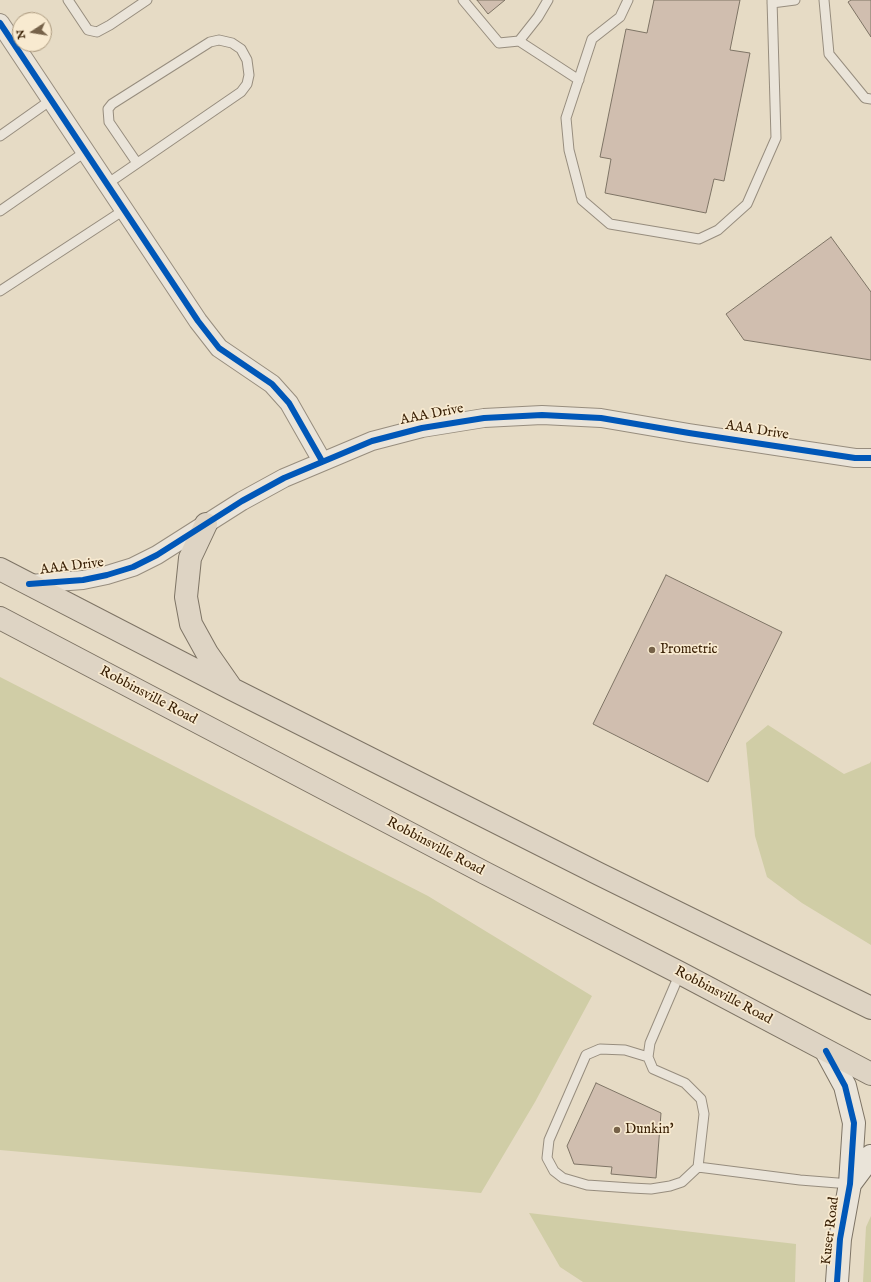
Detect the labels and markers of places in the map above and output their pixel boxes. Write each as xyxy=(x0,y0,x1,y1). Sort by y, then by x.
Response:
place label: Prometric xyxy=(660,642,718,658)
marker: Prometric xyxy=(647,645,657,655)
place label: Dunkin' xyxy=(625,1122,673,1138)
marker: Dunkin' xyxy=(612,1125,622,1135)

